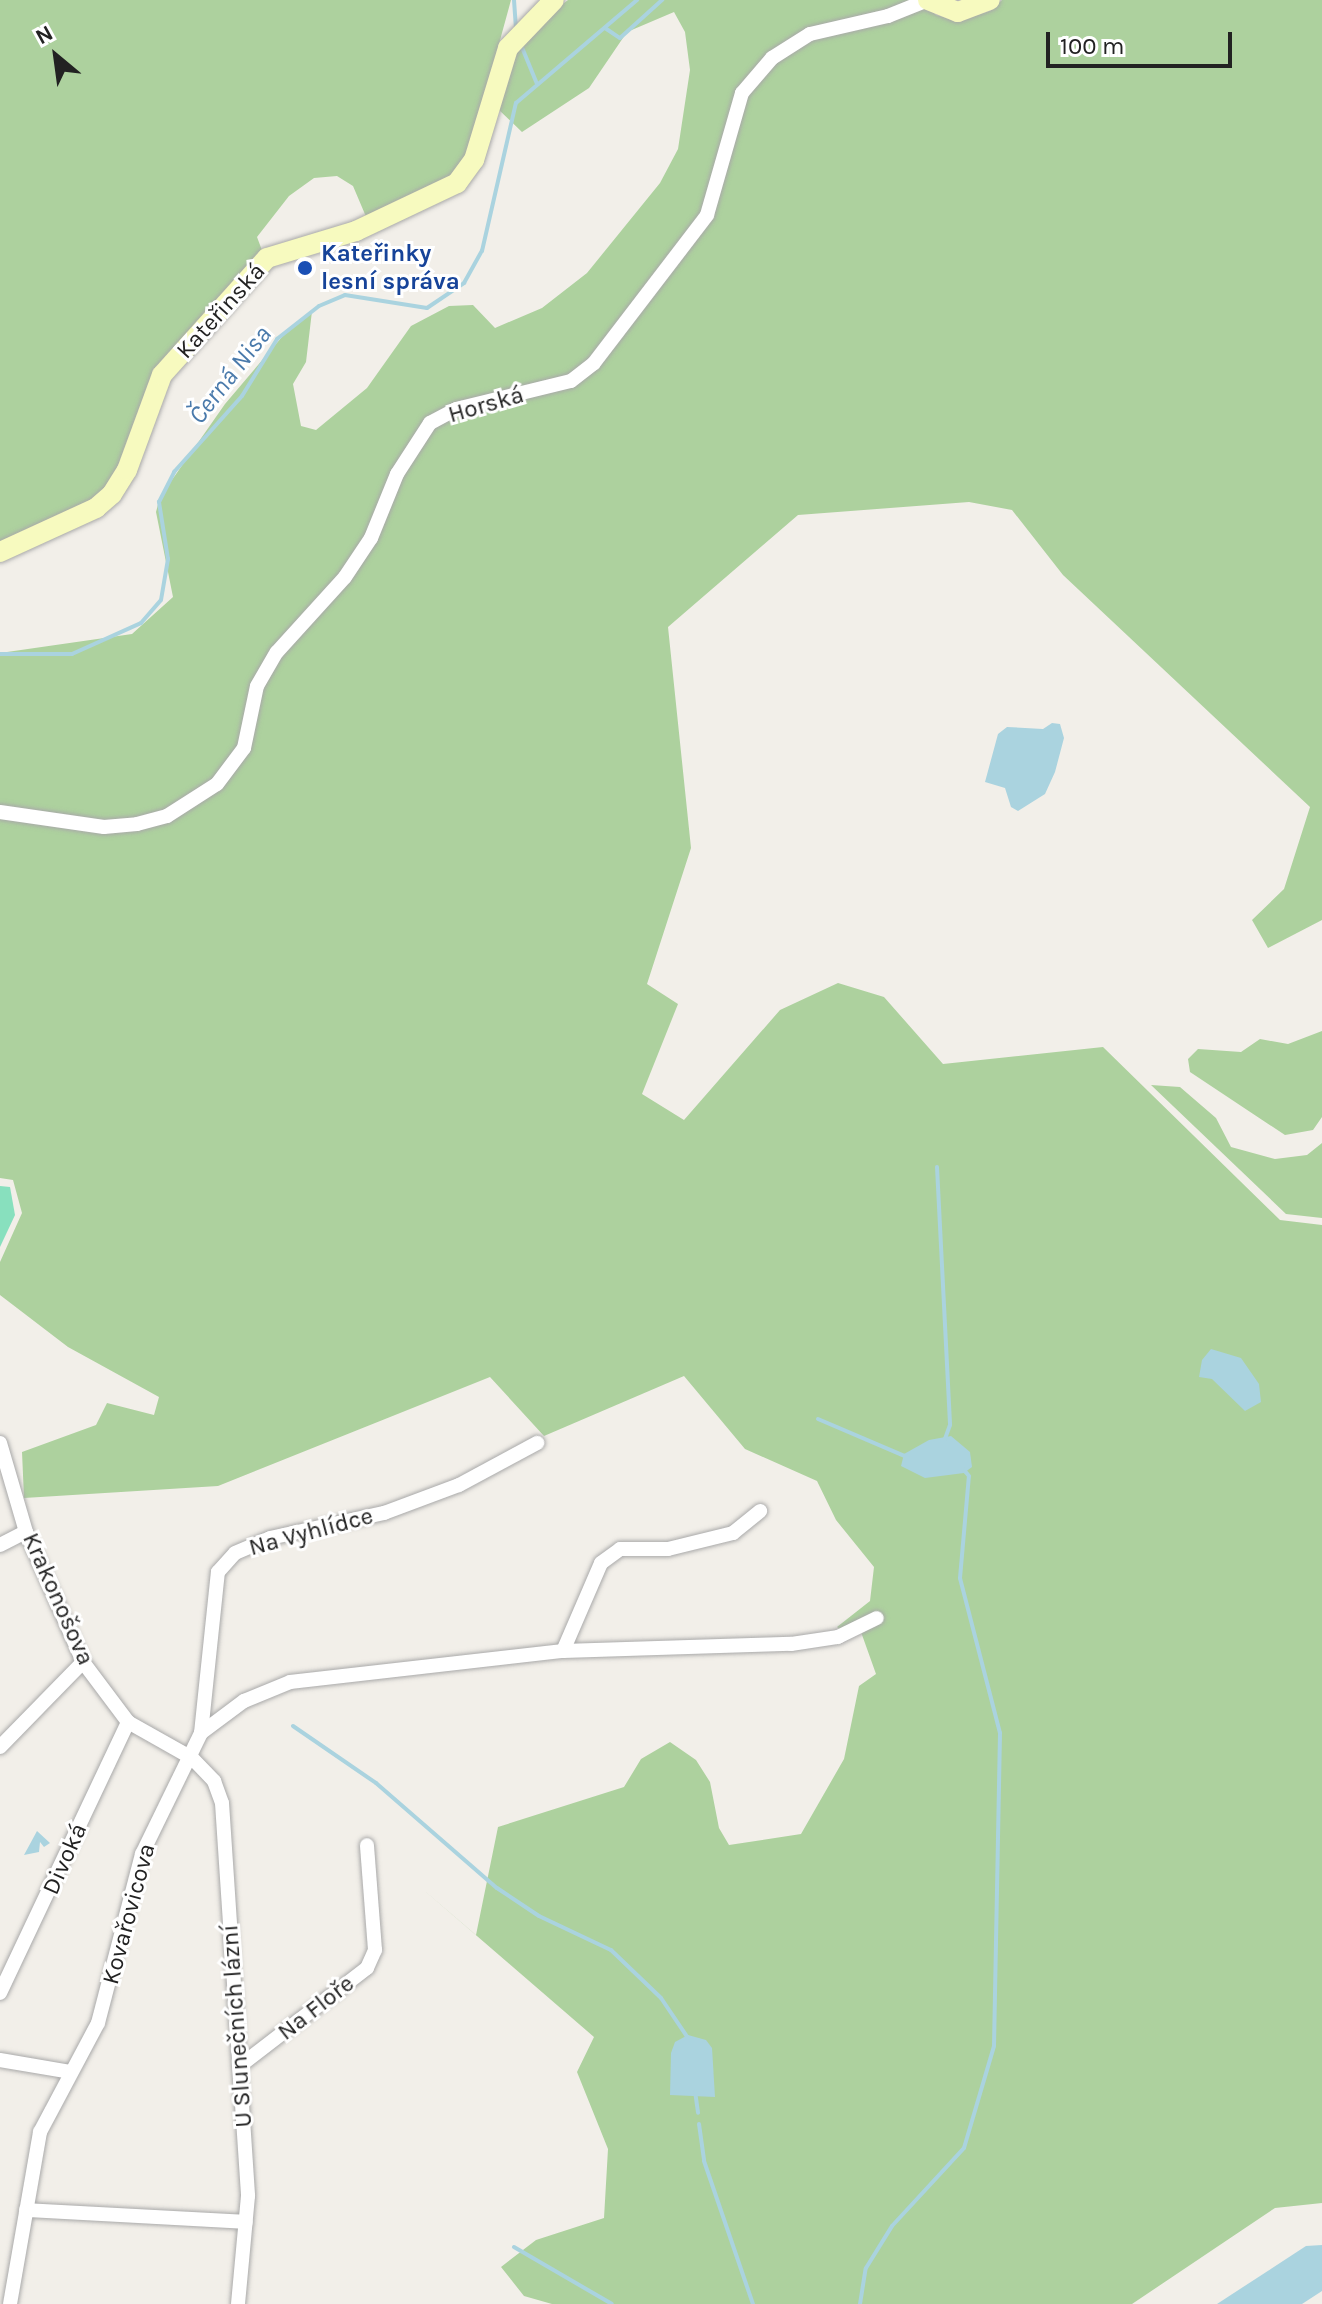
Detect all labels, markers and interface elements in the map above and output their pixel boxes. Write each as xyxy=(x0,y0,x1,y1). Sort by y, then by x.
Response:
north arrow xyxy=(16,16,96,96)
scale bar xyxy=(1050,16,1236,66)
text: N xyxy=(31,20,58,50)
text: 100 m xyxy=(1060,32,1125,60)
place label: Kateřinky lesní správa xyxy=(321,240,460,296)
street label: Kateřinská xyxy=(171,257,271,365)
marker: Kateřinky lesní správa xyxy=(296,259,314,277)
water label: Černá Nisa xyxy=(182,319,278,431)
street label: Horská xyxy=(445,381,527,429)
street label: Na Vyhlídce xyxy=(246,1502,376,1562)
street label: Krakonošova xyxy=(16,1528,100,1670)
street label: Divoká xyxy=(37,1819,93,1899)
street label: Kovařovicova xyxy=(96,1840,162,1988)
street label: U Slunečních lázní xyxy=(216,1924,258,2128)
street label: Na Floře xyxy=(272,1969,360,2047)

